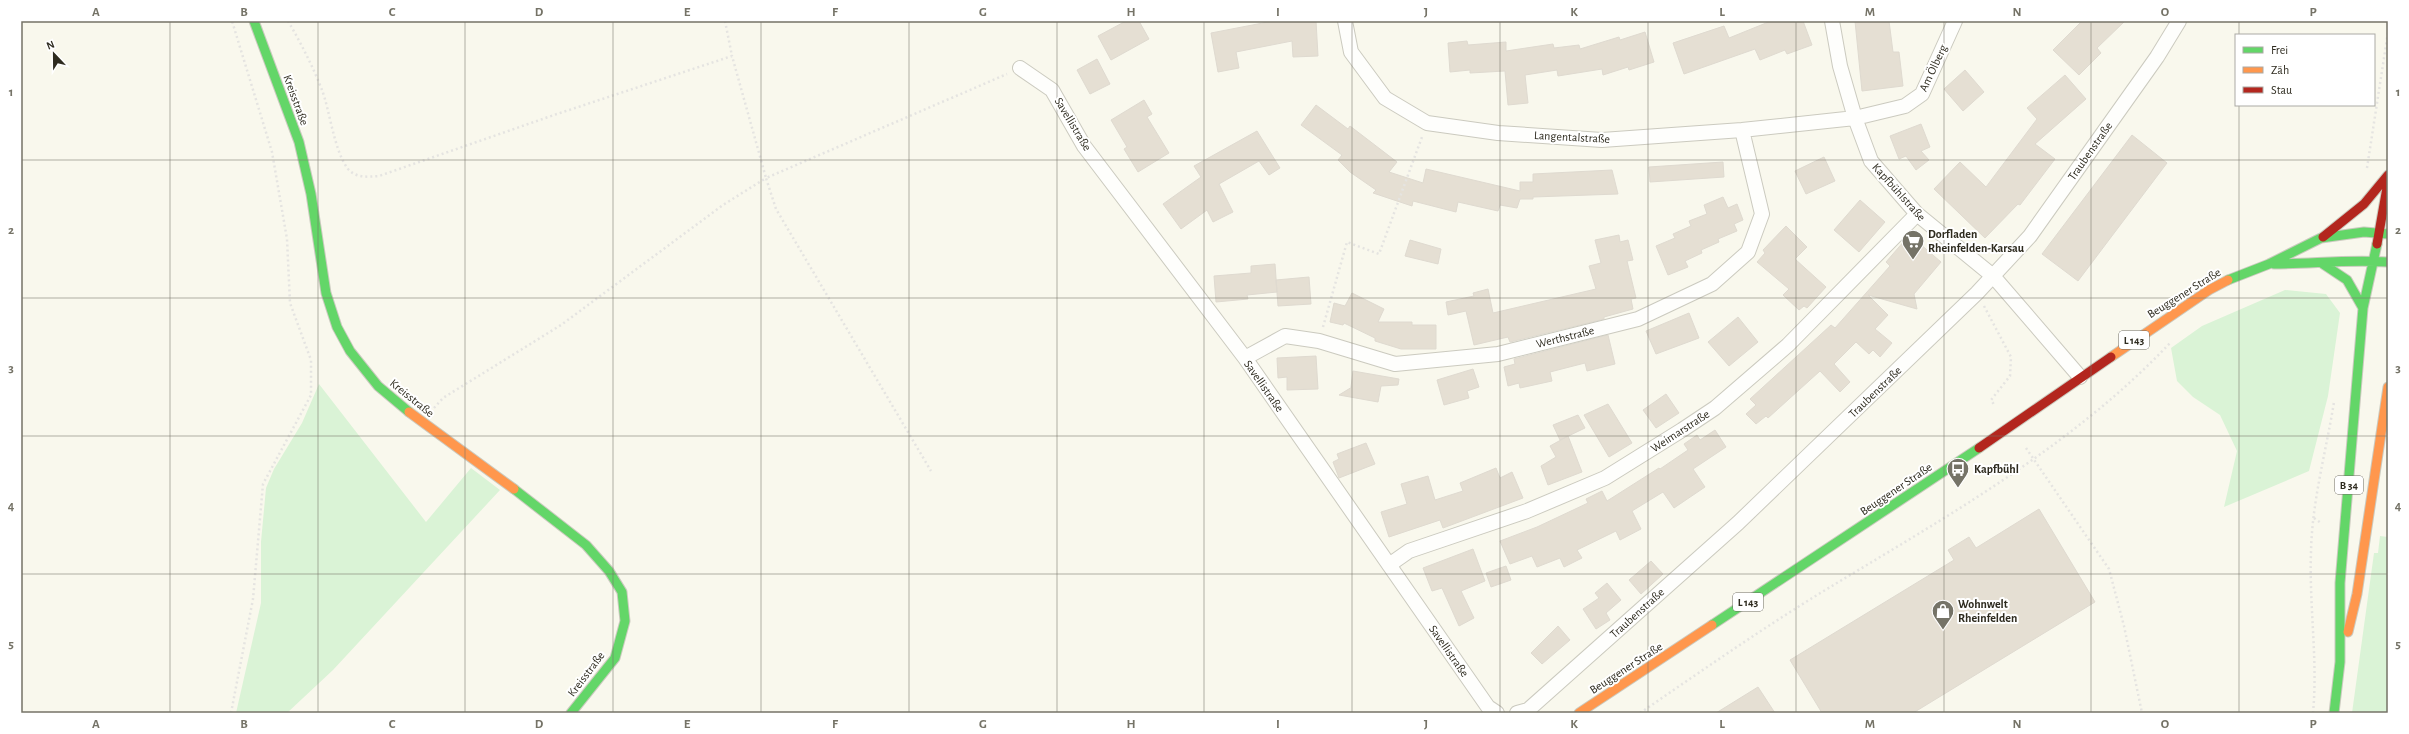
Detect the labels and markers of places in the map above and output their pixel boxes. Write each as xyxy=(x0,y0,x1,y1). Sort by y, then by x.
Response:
supermarket icon: Dorfladen Rheinfelden-Karsau xyxy=(1900,228,1926,261)
place label: Dorfladen Rheinfelden-Karsau xyxy=(1928,228,2025,254)
bus stop icon: Kapfbühl xyxy=(1945,456,1971,489)
place label: Kapfbühl xyxy=(1974,463,2019,475)
shop icon: Wohnwelt Rheinfelden xyxy=(1930,598,1956,631)
place label: Wohnwelt Rheinfelden xyxy=(1958,598,2017,624)

